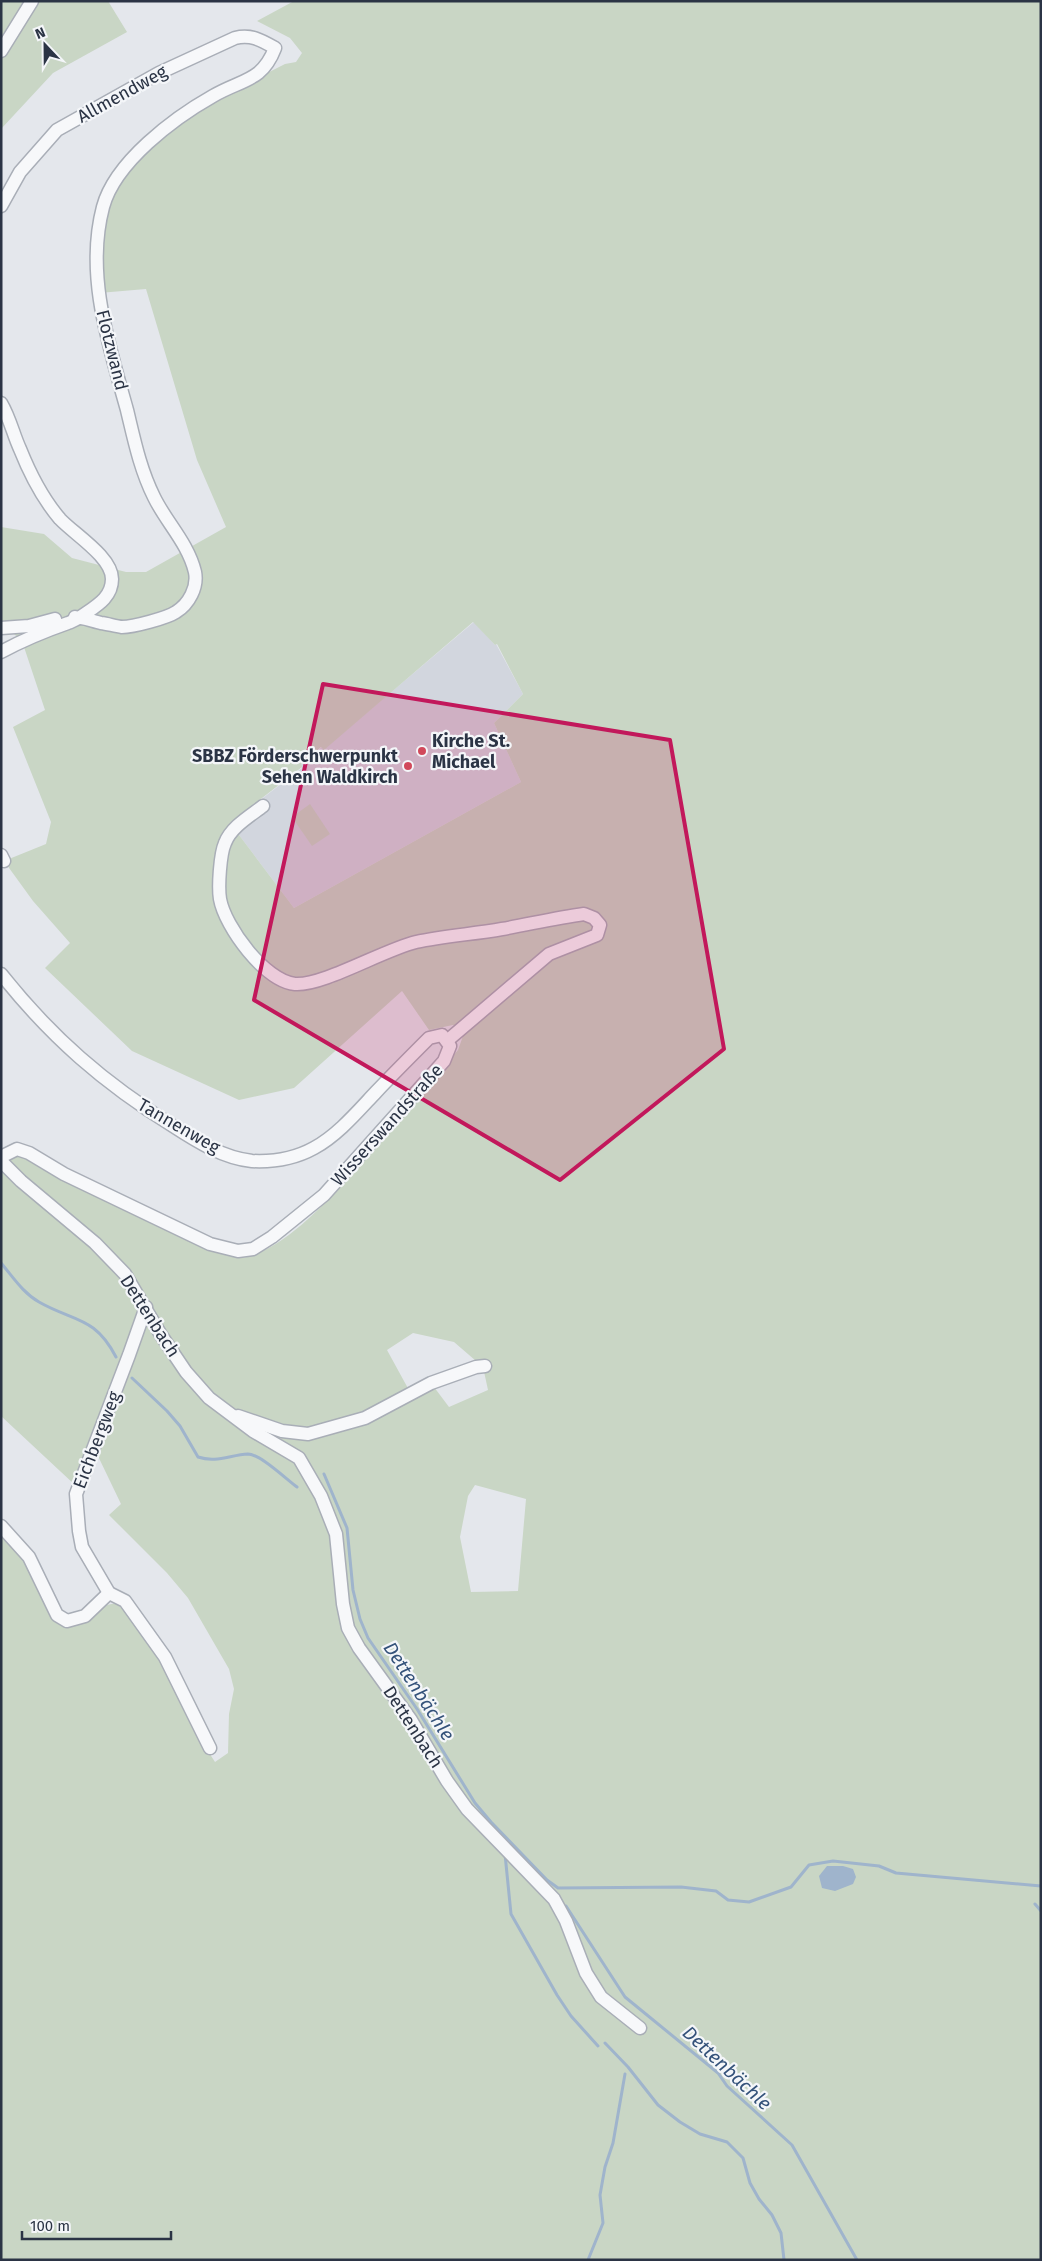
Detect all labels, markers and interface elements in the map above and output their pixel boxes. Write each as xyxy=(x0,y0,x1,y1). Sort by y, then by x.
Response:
north arrow xyxy=(20,20,70,70)
text: N xyxy=(33,24,48,43)
street label: Allmendweg xyxy=(73,60,171,128)
street label: Flotzwand xyxy=(91,307,133,393)
place label: Kirche St. Michael xyxy=(432,730,510,773)
place label: SBBZ Förderschwerpunkt Sehen Waldkirch xyxy=(192,745,399,788)
marker: Kirche St. Michael xyxy=(416,745,428,757)
marker: SBBZ Förderschwerpunkt Sehen Waldkirch xyxy=(402,760,414,772)
street label: Wisserswandstraße xyxy=(326,1059,448,1191)
street label: Tannenweg xyxy=(134,1094,225,1159)
street label: Dettenbach xyxy=(115,1271,185,1361)
street label: Eichbergweg xyxy=(68,1388,126,1492)
water label: Dettenbächle xyxy=(379,1637,459,1745)
street label: Dettenbach xyxy=(378,1682,448,1772)
water label: Dettenbächle xyxy=(678,2021,776,2115)
scale bar xyxy=(22,2208,171,2240)
text: 100 m xyxy=(30,2217,70,2235)

